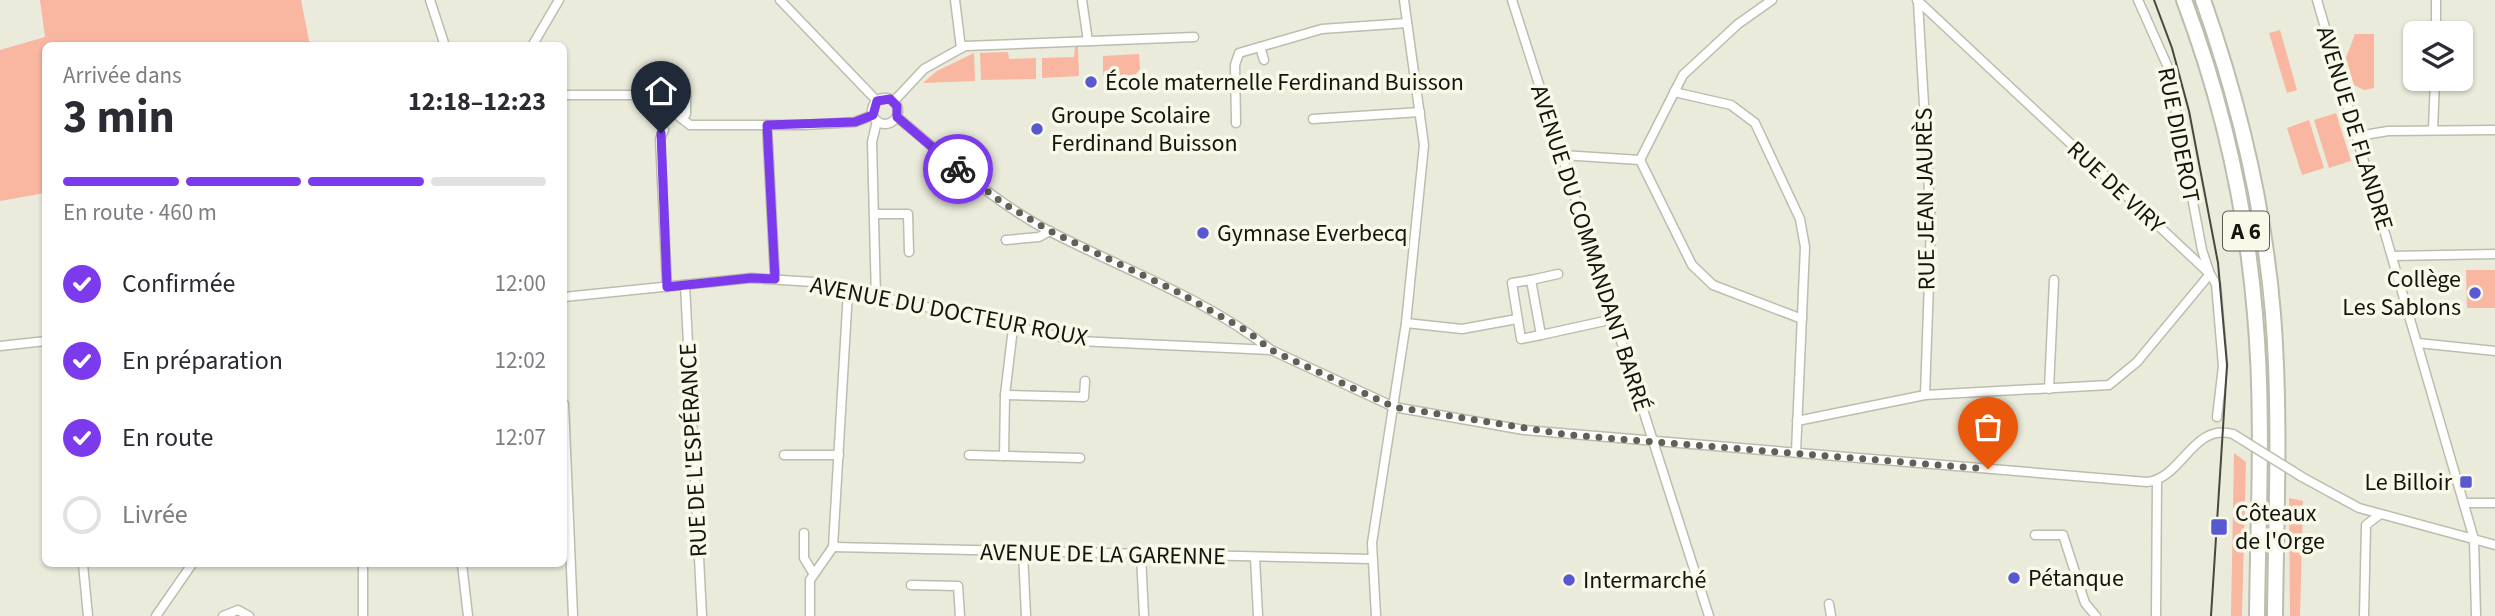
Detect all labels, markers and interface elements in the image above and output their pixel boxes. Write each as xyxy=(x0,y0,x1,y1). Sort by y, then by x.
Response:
map controls xyxy=(2403,21,2473,91)
button: layers xyxy=(2403,21,2473,91)
street label: AVENUE DE FLANDRE xyxy=(2307,22,2402,234)
text: Arrivée dans xyxy=(63,59,182,92)
pin xyxy=(631,61,691,133)
place label: École maternelle Ferdinand Buisson xyxy=(1105,65,1464,100)
street label: RUE DIDEROT xyxy=(2148,65,2209,206)
icon: home xyxy=(642,72,680,110)
marker: École maternelle Ferdinand Buisson xyxy=(1083,74,1099,90)
street label: AVENUE DU COMMANDANT BARRÉ xyxy=(1521,80,1660,416)
text: 12:18–12:23 xyxy=(408,83,546,120)
text: 3 min xyxy=(63,85,175,150)
place label: Groupe Scolaire Ferdinand Buisson xyxy=(1051,98,1238,161)
street label: RUE JEAN JAURÈS xyxy=(1906,107,1945,291)
marker: Groupe Scolaire Ferdinand Buisson xyxy=(1029,121,1045,137)
street label: RUE DE VIRY xyxy=(2059,133,2173,242)
courier xyxy=(923,134,993,204)
icon: bike xyxy=(939,150,977,188)
text: En route · 460 m xyxy=(63,196,217,229)
road number: A 6 xyxy=(2223,212,2269,250)
place label: Gymnase Everbecq xyxy=(1217,216,1408,251)
marker: Gymnase Everbecq xyxy=(1195,225,1211,241)
place label: Collège Les Sablons xyxy=(2342,262,2461,325)
icon: check xyxy=(63,265,101,303)
text: Confirmée xyxy=(122,265,236,302)
text: 12:00 xyxy=(495,267,546,300)
street label: AVENUE DU DOCTEUR ROUX xyxy=(807,267,1091,356)
marker: Collège Les Sablons xyxy=(2467,285,2483,301)
icon: check xyxy=(63,342,101,380)
text: En préparation xyxy=(122,342,283,379)
street label: RUE DE L'ESPÉRANCE xyxy=(670,342,717,558)
text: 12:02 xyxy=(495,344,546,377)
pin xyxy=(1958,397,2018,469)
icon: bag xyxy=(1969,408,2007,446)
icon: check xyxy=(63,419,101,457)
text: En route xyxy=(122,419,213,456)
text: 12:07 xyxy=(495,421,546,454)
place label: Le Billoir xyxy=(2364,465,2453,500)
marker: Le Billoir xyxy=(2458,474,2474,490)
text: Livrée xyxy=(122,496,188,533)
place label: Côteaux de l'Orge xyxy=(2235,496,2325,559)
marker: Côteaux de l'Orge xyxy=(2209,517,2229,537)
street label: AVENUE DE LA GARENNE xyxy=(980,535,1226,574)
place label: Pétanque xyxy=(2028,561,2124,596)
place label: Intermarché xyxy=(1583,563,1706,598)
marker: Pétanque xyxy=(2006,570,2022,586)
marker: Intermarché xyxy=(1561,572,1577,588)

